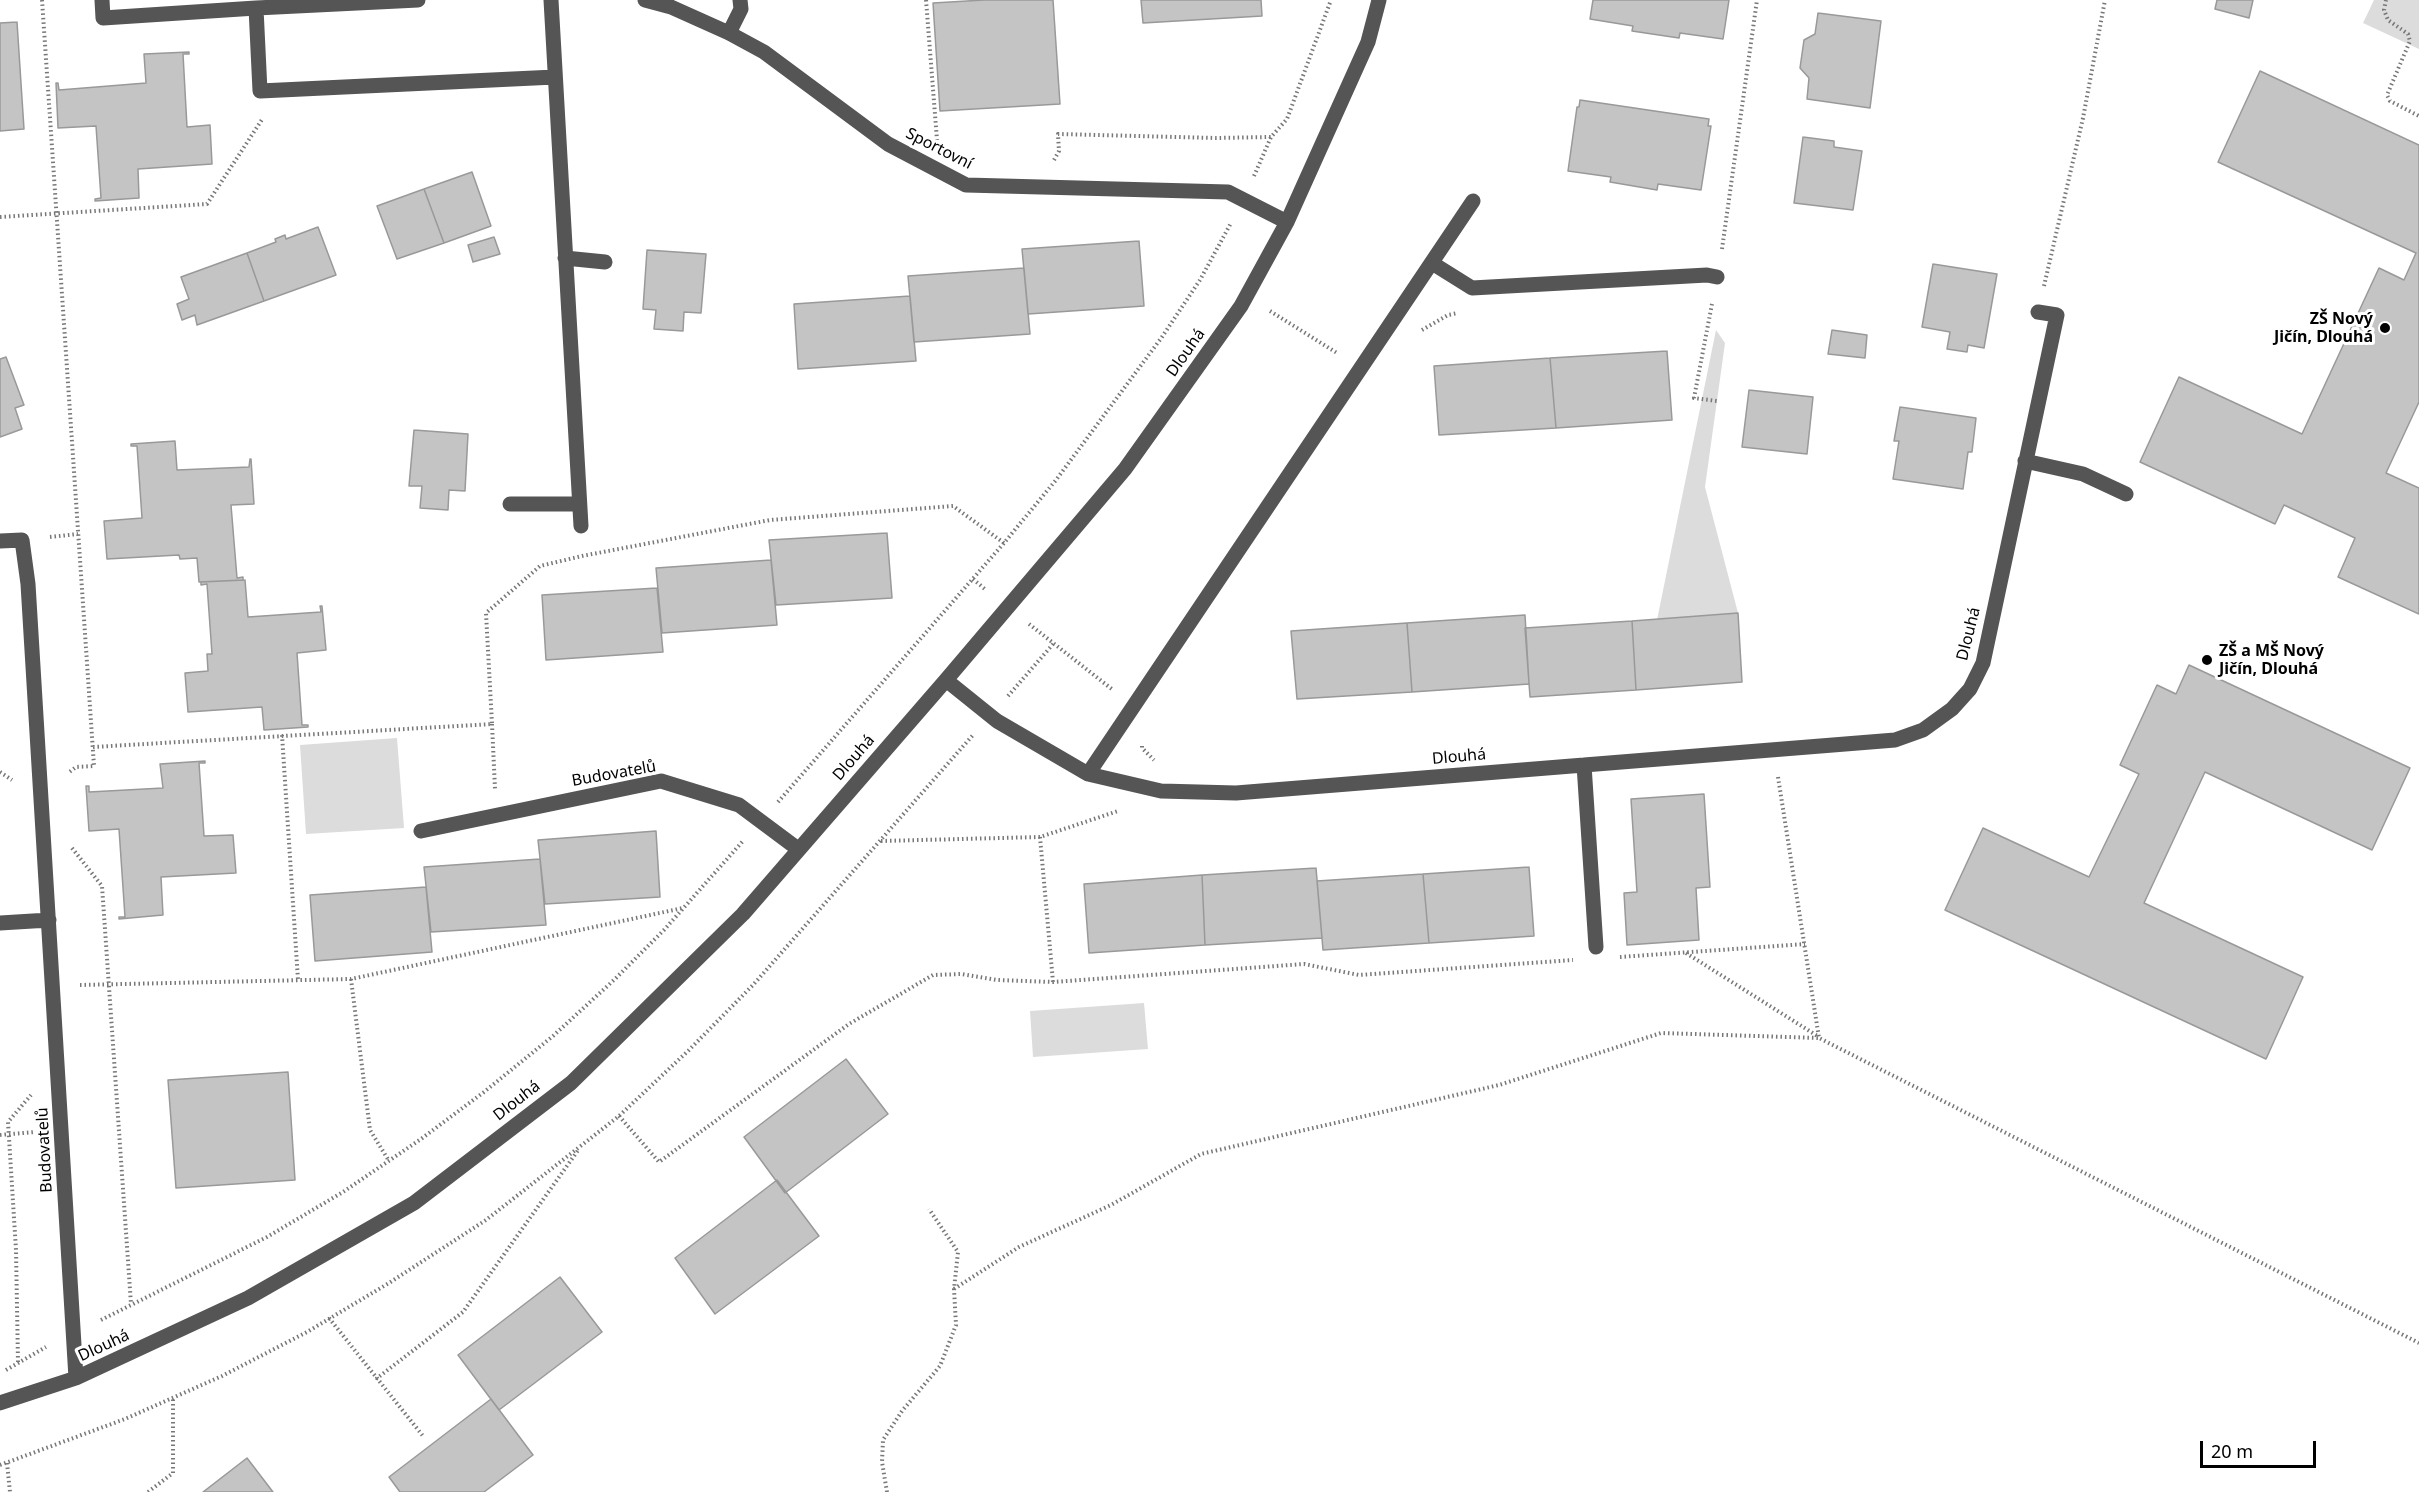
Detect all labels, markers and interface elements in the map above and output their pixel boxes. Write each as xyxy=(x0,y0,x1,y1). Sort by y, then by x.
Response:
street label: Sportovní xyxy=(902,124,976,174)
place label: ZŠ Nový Jičín, Dlouhá xyxy=(2274,309,2373,347)
marker: ZŠ Nový Jičín, Dlouhá xyxy=(2378,321,2392,335)
street label: Dlouhá xyxy=(1163,325,1209,381)
street label: Dlouhá xyxy=(1953,605,1985,663)
place label: ZŠ a MŠ Nový Jičín, Dlouhá xyxy=(2219,641,2324,679)
marker: ZŠ a MŠ Nový Jičín, Dlouhá xyxy=(2200,653,2214,667)
street label: Dlouhá xyxy=(829,731,879,785)
street label: Dlouhá xyxy=(1431,745,1487,769)
street label: Budovatelů xyxy=(570,757,658,791)
street label: Dlouhá xyxy=(490,1077,544,1125)
street label: Budovatelů xyxy=(33,1107,57,1193)
street label: Dlouhá xyxy=(75,1326,133,1366)
scale bar xyxy=(2203,1429,2318,1467)
text: 20 m xyxy=(2211,1439,2253,1463)

